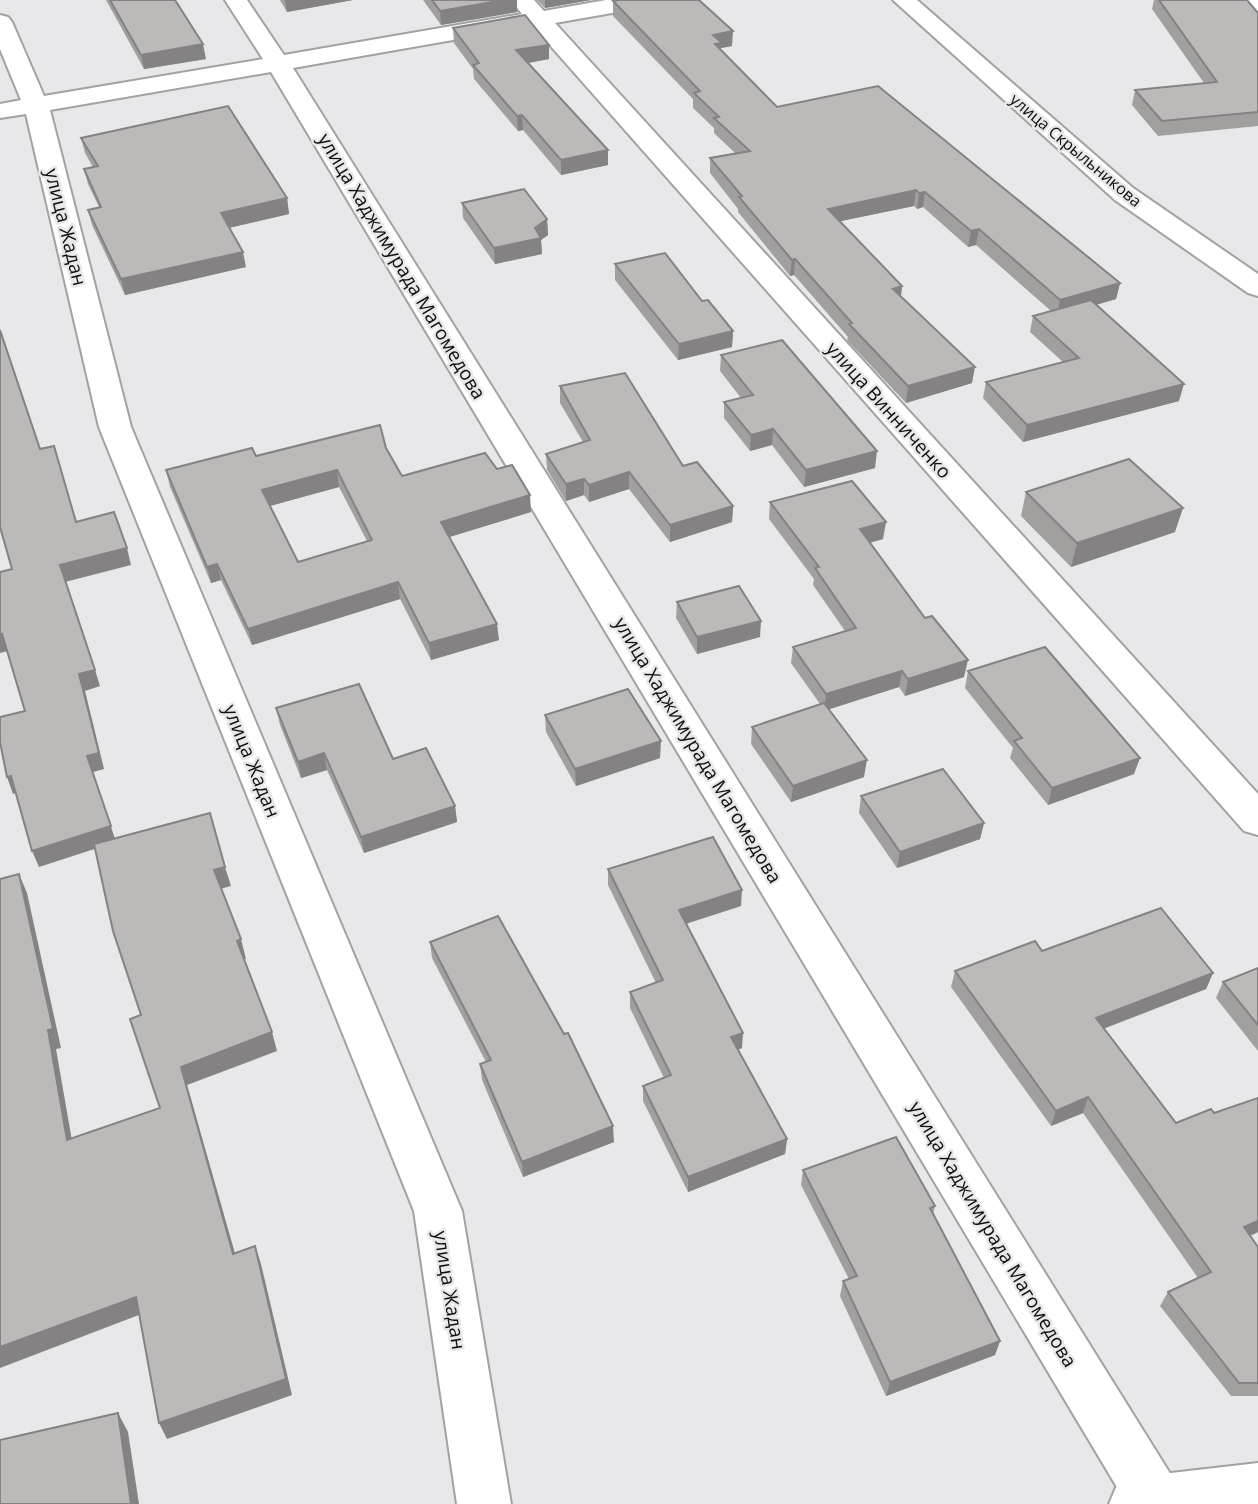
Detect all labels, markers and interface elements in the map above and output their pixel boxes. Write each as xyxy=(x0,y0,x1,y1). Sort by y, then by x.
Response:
street label: улица Скрыльникова xyxy=(1005,88,1147,212)
street label: улица Хаджимурада Магомедова xyxy=(312,128,492,404)
street label: улица Жадан xyxy=(39,166,93,288)
street label: улица Винниченко xyxy=(821,336,957,484)
street label: улица Хаджимурада Магомедова xyxy=(608,612,788,888)
street label: улица Жадан xyxy=(217,701,287,821)
street label: улица Хаджимурада Магомедова xyxy=(903,1096,1083,1372)
street label: улица Жадан xyxy=(428,1229,472,1351)

